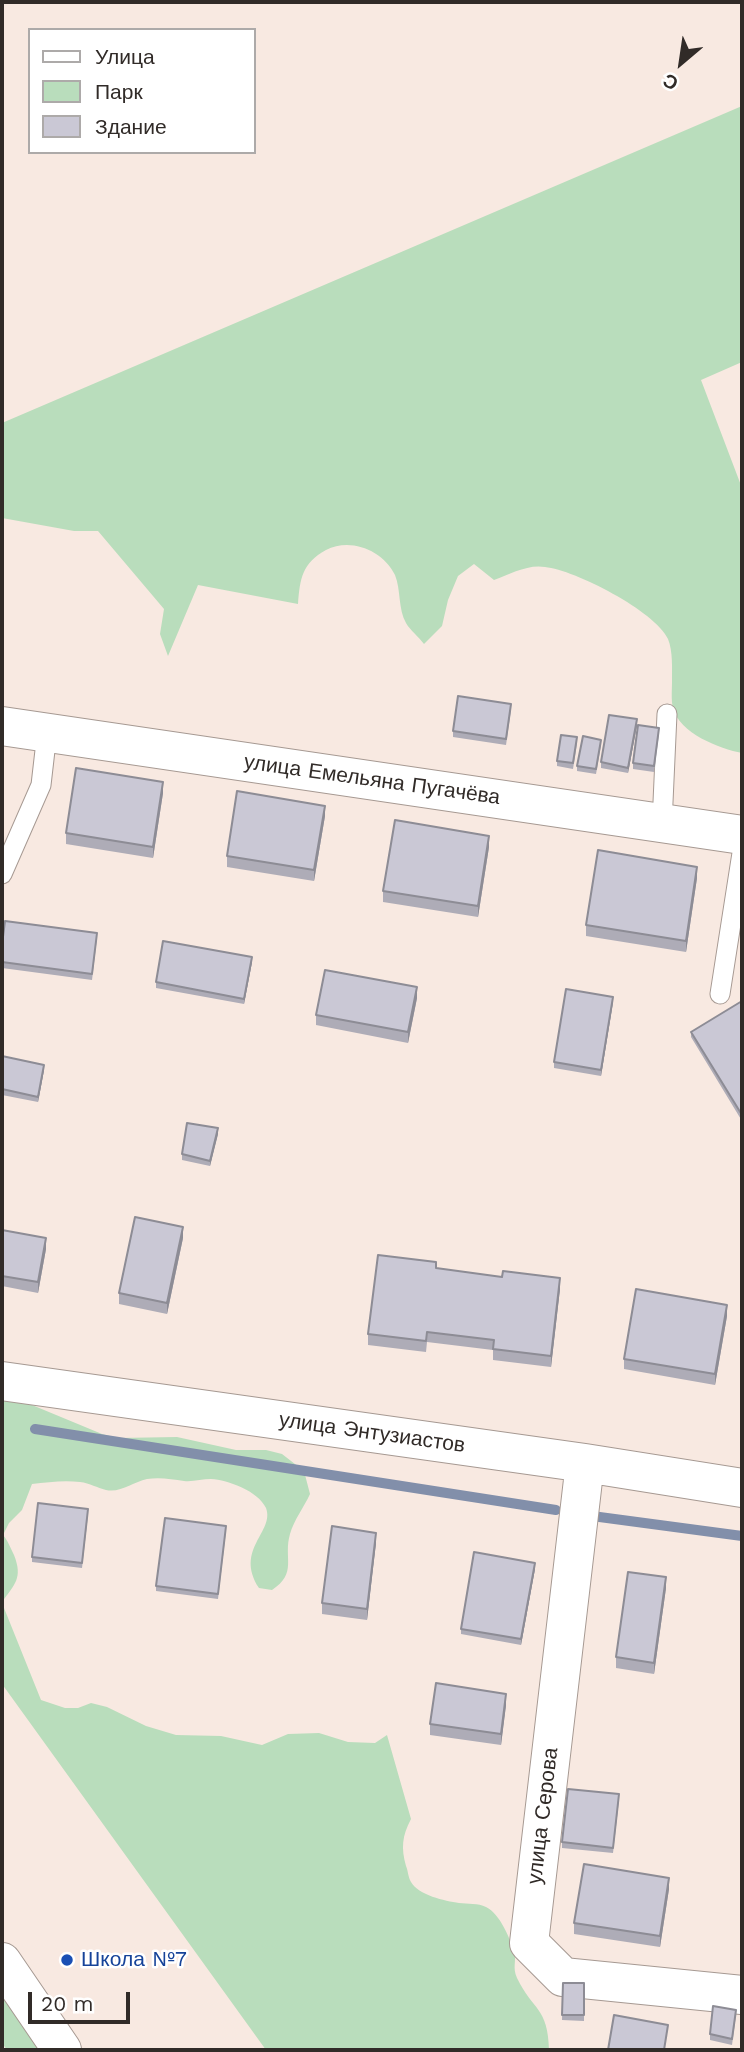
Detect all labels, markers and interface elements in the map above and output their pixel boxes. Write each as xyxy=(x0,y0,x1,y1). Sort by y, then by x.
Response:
legend xyxy=(28,28,256,154)
north arrow xyxy=(646,28,716,98)
text: Улица xyxy=(95,44,155,69)
text: С xyxy=(659,68,682,95)
text: Парк xyxy=(95,79,143,104)
text: Здание xyxy=(95,114,167,139)
street label: улица Емельяна Пугачёва xyxy=(242,750,502,810)
street label: улица Энтузиастов xyxy=(277,1407,467,1459)
street label: улица Серова xyxy=(522,1746,564,1886)
place label: Школа №7 xyxy=(81,1947,187,1973)
marker: Школа №7 xyxy=(59,1952,75,1968)
scale bar xyxy=(32,1979,133,2023)
text: 20 m xyxy=(41,1991,93,2016)

